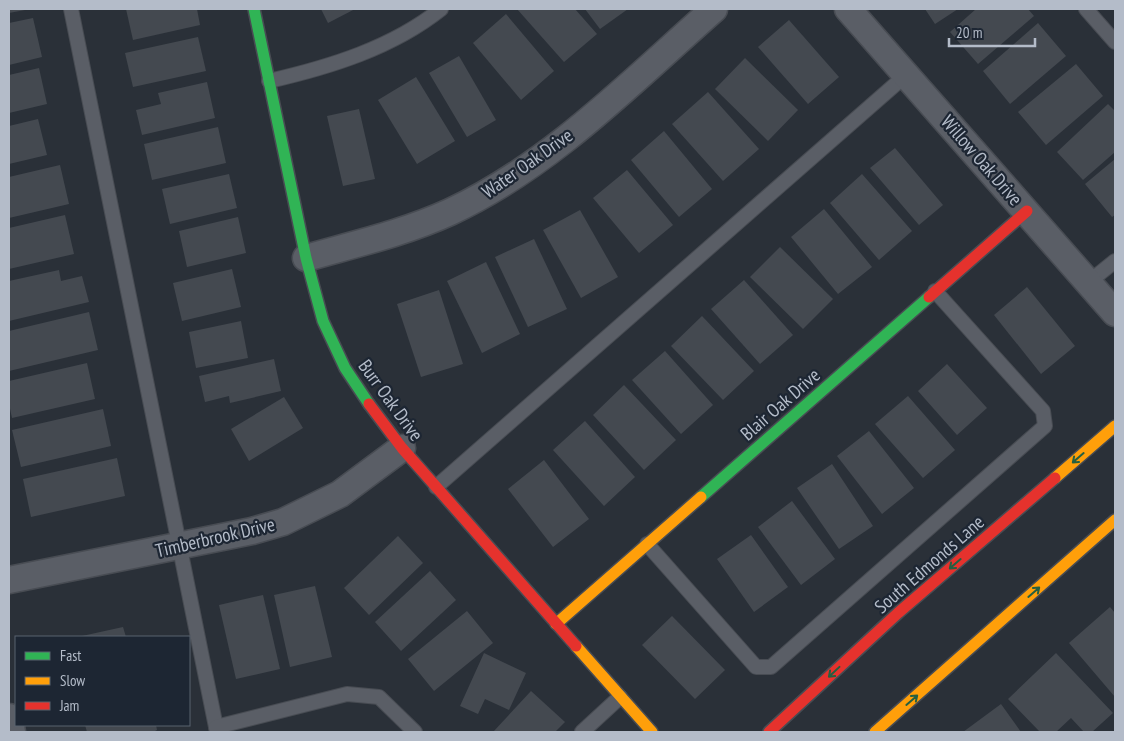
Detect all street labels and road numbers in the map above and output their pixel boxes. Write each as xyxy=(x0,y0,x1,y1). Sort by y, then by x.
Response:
street label: Willow Oak Drive xyxy=(936,110,1028,210)
street label: Water Oak Drive xyxy=(477,123,577,203)
street label: Burr Oak Drive xyxy=(353,354,429,446)
street label: Blair Oak Drive xyxy=(735,363,825,445)
street label: South Edmonds Lane xyxy=(869,510,989,618)
street label: Timberbrook Drive xyxy=(153,512,277,562)

